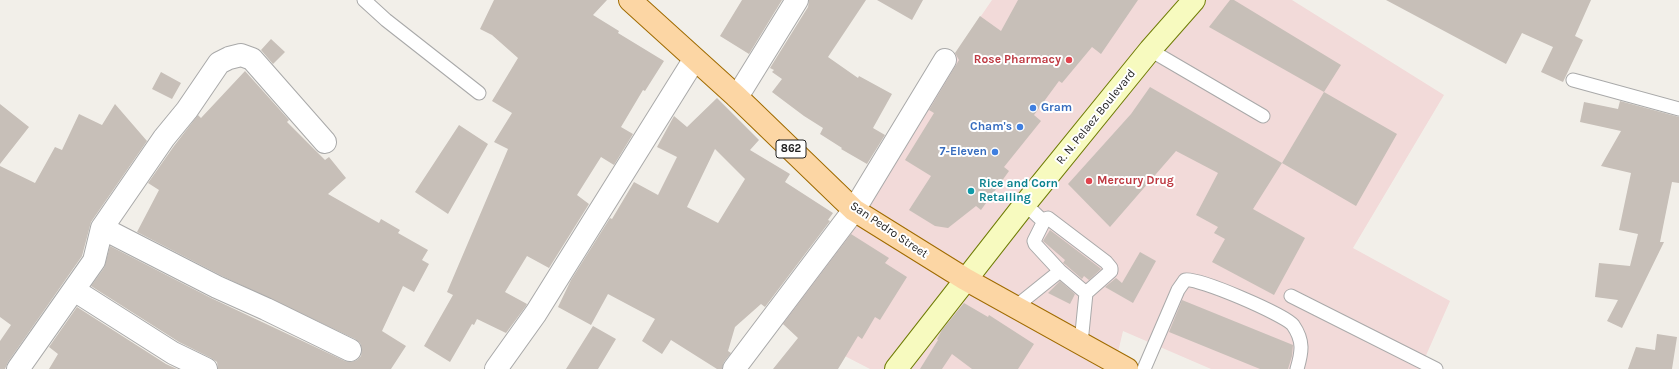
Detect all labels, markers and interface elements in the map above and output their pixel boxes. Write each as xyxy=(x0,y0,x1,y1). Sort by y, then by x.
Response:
place label: Rose Pharmacy xyxy=(974,53,1061,67)
marker: Rose Pharmacy xyxy=(1064,55,1074,65)
street label: R. N. Pelaez Boulevard xyxy=(1053,67,1139,167)
place label: Gram xyxy=(1041,101,1072,115)
marker: Gram xyxy=(1028,103,1038,113)
place label: Cham's xyxy=(970,120,1012,134)
marker: Cham's xyxy=(1015,122,1025,132)
road number: 862 xyxy=(776,140,806,158)
place label: 7-Eleven xyxy=(939,145,987,159)
marker: 7-Eleven xyxy=(990,147,1000,157)
place label: Mercury Drug xyxy=(1097,174,1174,188)
marker: Mercury Drug xyxy=(1084,176,1094,186)
place label: Rice and Corn Retailing xyxy=(979,177,1058,205)
marker: Rice and Corn Retailing xyxy=(966,186,976,196)
street label: San Pedro Street xyxy=(847,199,931,261)

